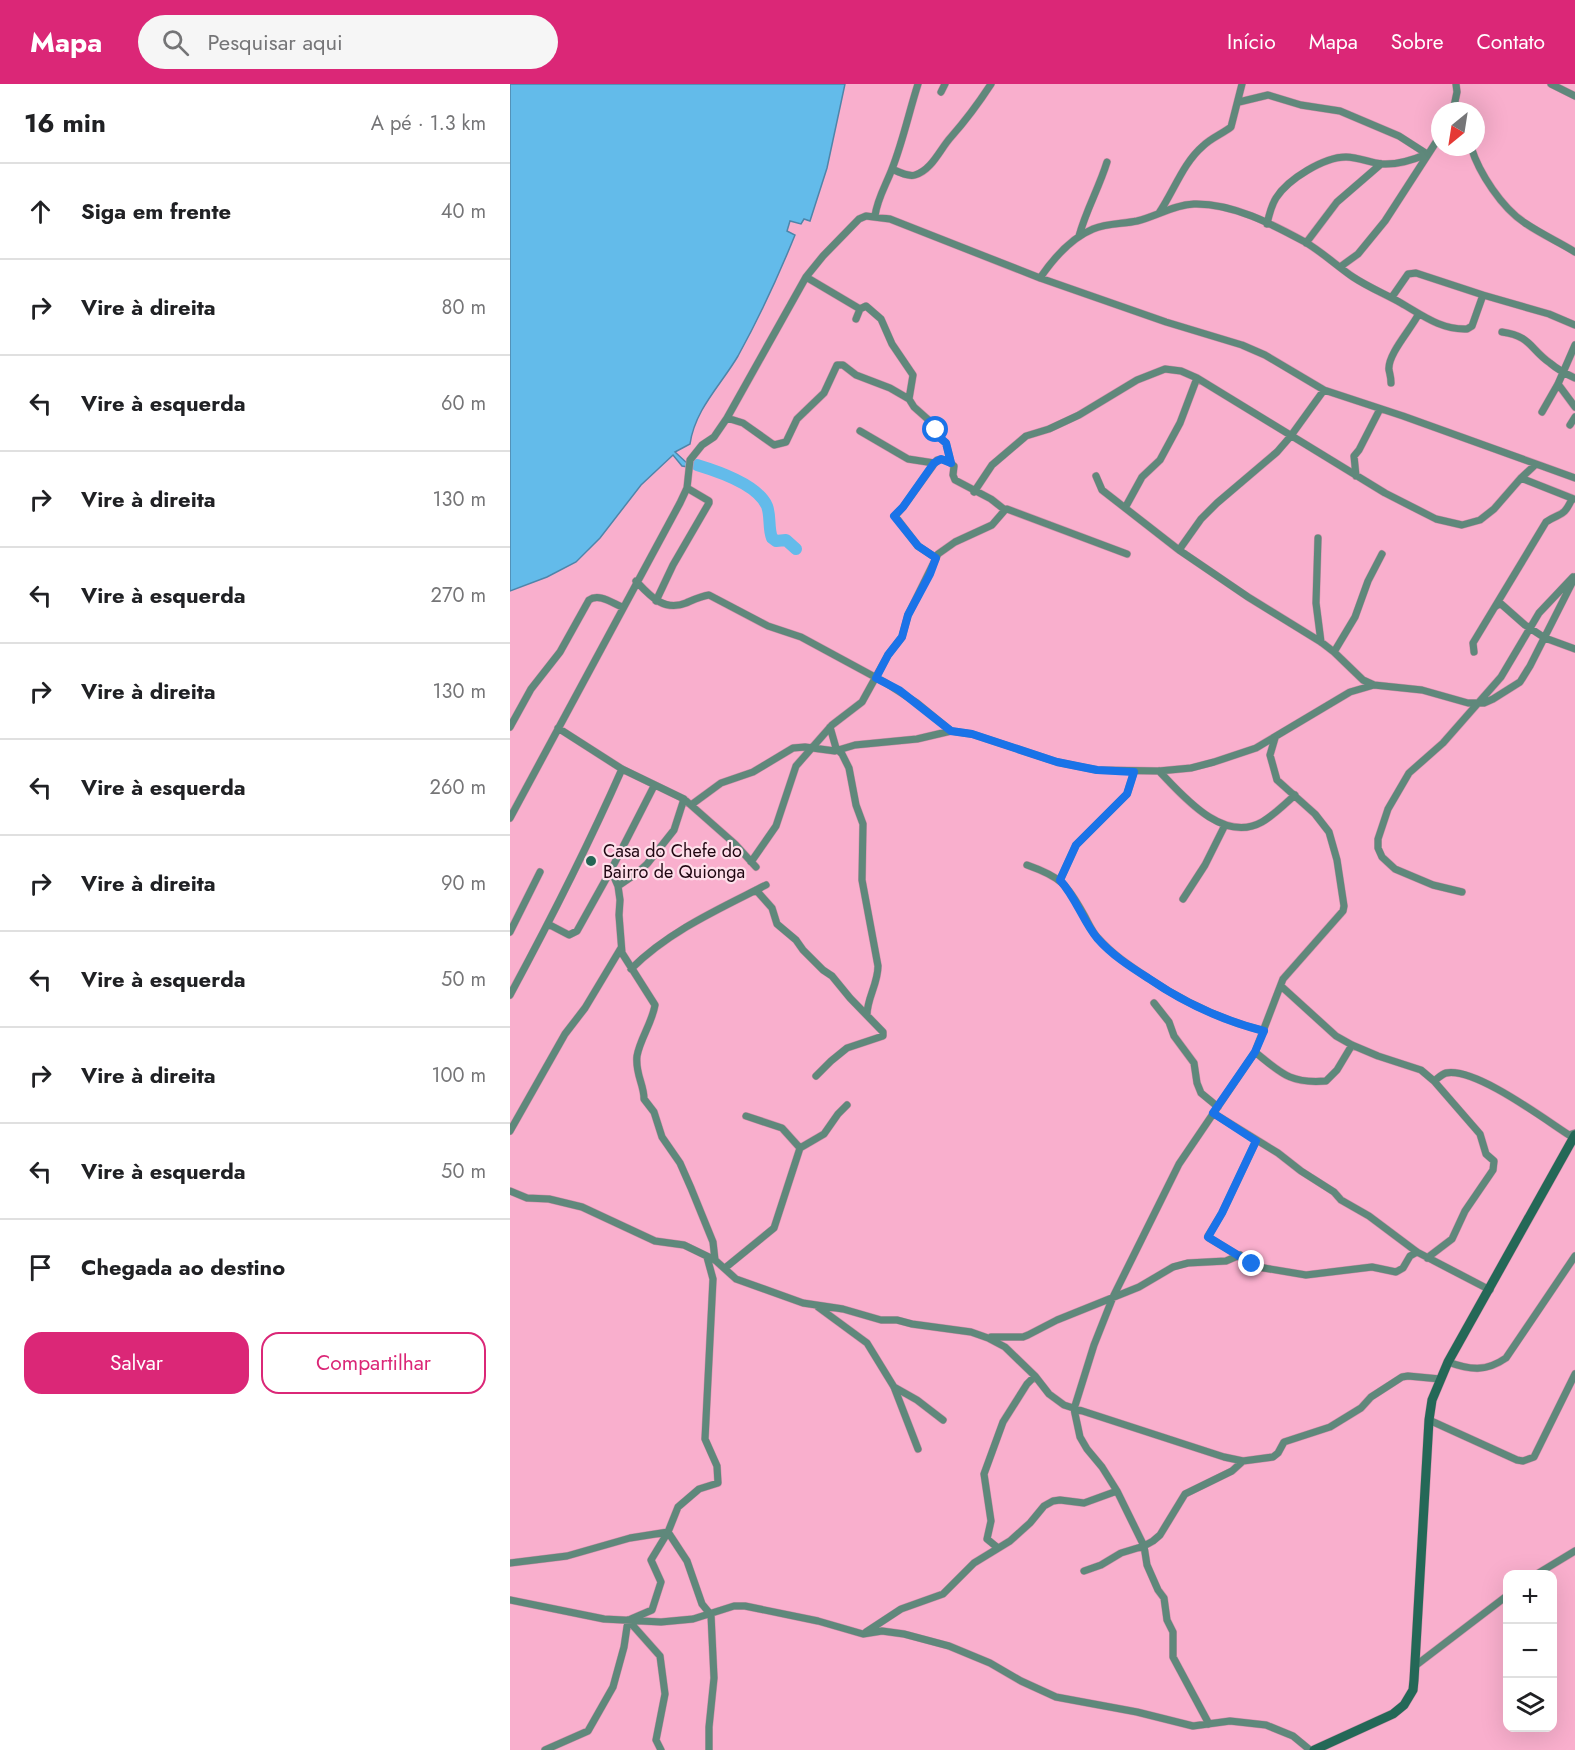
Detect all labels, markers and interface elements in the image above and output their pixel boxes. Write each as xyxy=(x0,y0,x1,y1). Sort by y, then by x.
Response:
search box xyxy=(138,15,558,69)
text: Mapa xyxy=(30,22,102,63)
icon: search xyxy=(159,26,192,59)
text: Pesquisar aqui xyxy=(207,26,343,58)
text: Início xyxy=(1227,27,1276,57)
text: Mapa xyxy=(1309,27,1358,57)
text: Sobre xyxy=(1391,27,1443,57)
text: Contato xyxy=(1476,27,1545,57)
north arrow xyxy=(1431,102,1485,156)
text: 16 min xyxy=(24,104,106,142)
text: A pé · 1.3 km xyxy=(371,109,486,138)
icon: ahead xyxy=(24,195,57,228)
text: Siga em frente xyxy=(81,195,231,227)
text: 40 m xyxy=(441,197,486,226)
icon: right xyxy=(24,291,57,324)
text: Vire à direita xyxy=(81,291,216,323)
text: 80 m xyxy=(441,293,486,322)
icon: left xyxy=(24,387,57,420)
text: Vire à esquerda xyxy=(81,387,246,419)
text: 60 m xyxy=(441,389,486,418)
route start xyxy=(922,416,948,442)
icon: right xyxy=(24,483,57,516)
text: Vire à direita xyxy=(81,483,216,515)
text: 130 m xyxy=(432,485,486,514)
icon: left xyxy=(24,579,57,612)
text: Vire à esquerda xyxy=(81,579,246,611)
text: 270 m xyxy=(431,581,486,610)
icon: right xyxy=(24,675,57,708)
text: Vire à direita xyxy=(81,675,216,707)
text: 130 m xyxy=(432,677,486,706)
icon: left xyxy=(24,771,57,804)
text: Vire à esquerda xyxy=(81,771,246,803)
text: 260 m xyxy=(430,773,486,802)
place label: Casa do Chefe do Bairro de Quionga xyxy=(603,838,745,885)
marker: Casa do Chefe do Bairro de Quionga xyxy=(584,854,598,868)
icon: right xyxy=(24,867,57,900)
text: Vire à direita xyxy=(81,867,216,899)
text: 90 m xyxy=(441,869,486,898)
icon: left xyxy=(24,963,57,996)
text: Vire à esquerda xyxy=(81,963,246,995)
text: 50 m xyxy=(441,965,486,994)
icon: right xyxy=(24,1059,57,1092)
text: Vire à direita xyxy=(81,1059,216,1091)
text: 100 m xyxy=(431,1061,486,1090)
icon: left xyxy=(24,1155,57,1188)
text: Vire à esquerda xyxy=(81,1155,246,1187)
text: 50 m xyxy=(441,1157,486,1186)
route end xyxy=(1238,1250,1264,1276)
icon: arrive xyxy=(24,1251,57,1284)
text: Chegada ao destino xyxy=(81,1251,285,1283)
button: Salvar xyxy=(24,1332,249,1394)
button: Compartilhar xyxy=(261,1332,486,1394)
map controls xyxy=(1503,1570,1557,1732)
button: + xyxy=(1503,1570,1557,1624)
button: − xyxy=(1503,1624,1557,1678)
button: layers xyxy=(1503,1678,1557,1732)

